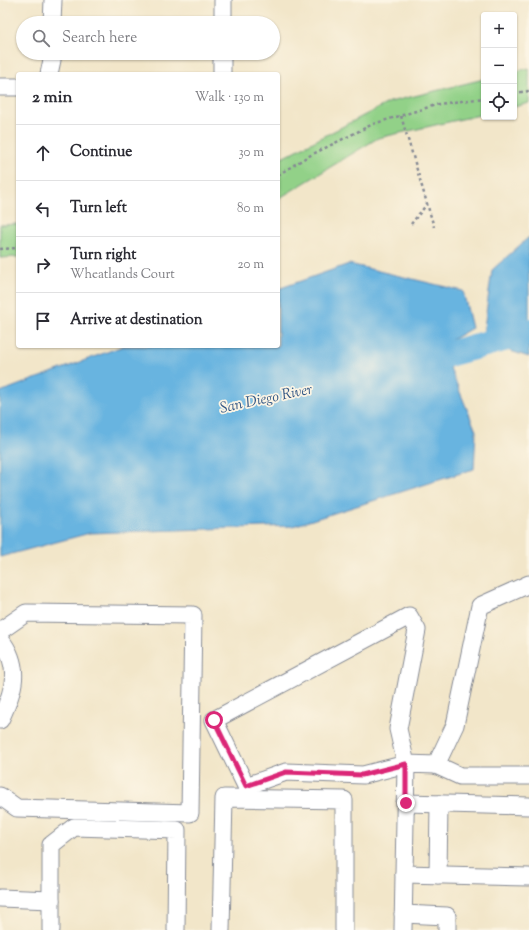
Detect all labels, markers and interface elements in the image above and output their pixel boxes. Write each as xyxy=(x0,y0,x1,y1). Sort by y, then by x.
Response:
map controls xyxy=(481,12,517,120)
button: + xyxy=(481,12,517,48)
search box xyxy=(16,16,280,60)
icon: search xyxy=(30,27,52,49)
text: Search here xyxy=(62,28,137,49)
button: − xyxy=(481,48,517,84)
button: locate xyxy=(481,84,517,120)
text: 2 min xyxy=(32,86,73,110)
text: Walk · 130 m xyxy=(195,89,264,107)
icon: ahead xyxy=(32,142,54,164)
text: Continue xyxy=(70,142,132,163)
text: 30 m xyxy=(238,144,264,162)
icon: left xyxy=(32,198,54,220)
text: Turn left xyxy=(70,198,127,219)
text: 80 m xyxy=(237,200,264,218)
text: Turn right xyxy=(70,245,136,266)
icon: right xyxy=(32,254,54,276)
text: 20 m xyxy=(238,256,264,274)
text: Wheatlands Court xyxy=(70,266,175,284)
icon: arrive xyxy=(32,310,54,332)
text: Arrive at destination xyxy=(70,310,203,331)
water label: San Diego River xyxy=(218,379,315,420)
route start xyxy=(205,711,223,729)
route end xyxy=(397,794,415,812)

